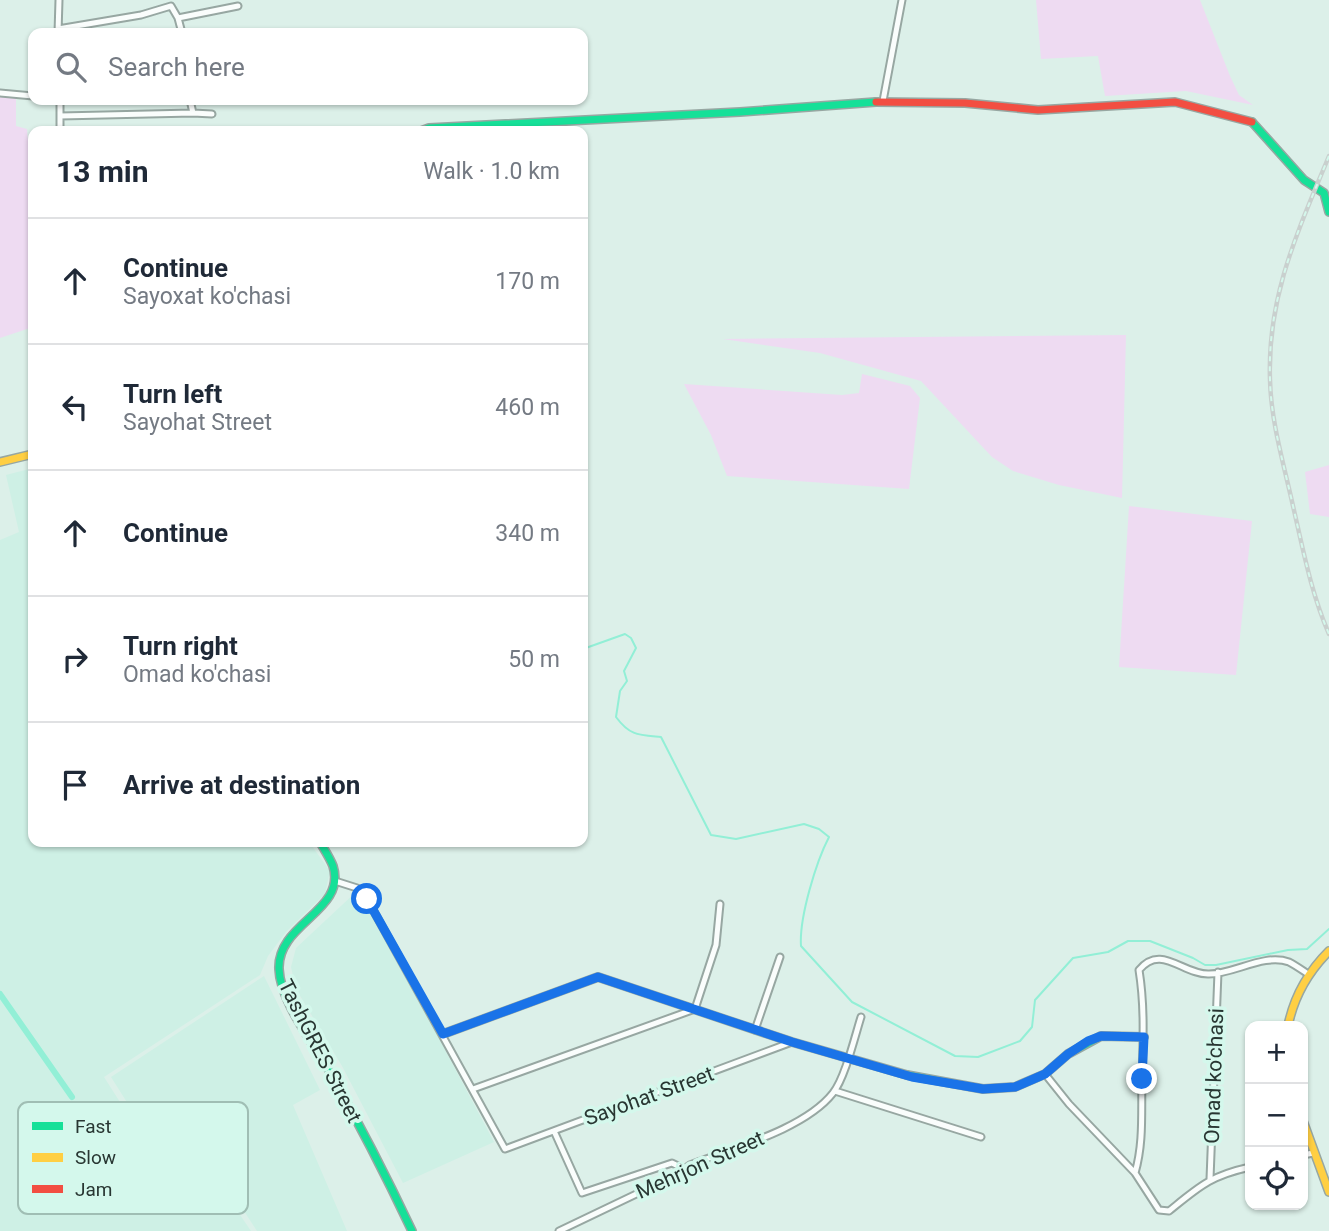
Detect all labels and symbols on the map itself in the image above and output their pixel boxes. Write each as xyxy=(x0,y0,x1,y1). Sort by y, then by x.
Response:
route start xyxy=(351,883,382,914)
street label: TashGRES Street xyxy=(274,975,366,1127)
street label: Omad ko'chasi xyxy=(1200,1008,1228,1144)
street label: Sayohat Street xyxy=(581,1061,717,1131)
route end xyxy=(1126,1063,1157,1094)
legend xyxy=(18,1102,248,1214)
text: Fast xyxy=(75,1115,112,1138)
street label: Mehrjon Street xyxy=(632,1126,768,1204)
text: Slow xyxy=(75,1146,116,1169)
text: Jam xyxy=(75,1178,112,1201)

